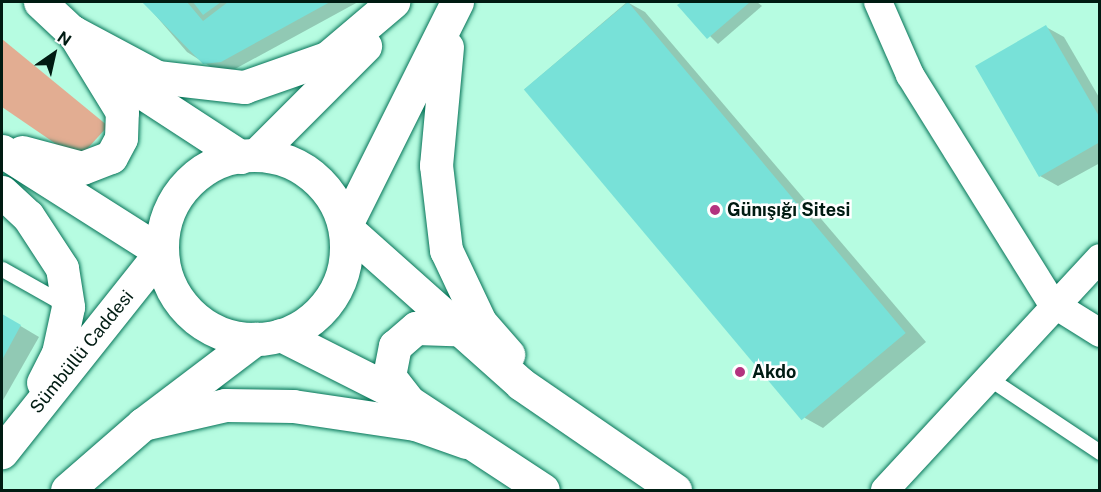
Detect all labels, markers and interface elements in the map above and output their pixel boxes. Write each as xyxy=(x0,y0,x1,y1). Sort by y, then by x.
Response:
north arrow xyxy=(24,24,84,84)
text: N xyxy=(54,27,75,50)
place label: Günışığı Sitesi xyxy=(727,199,850,221)
marker: Günışığı Sitesi xyxy=(708,203,722,217)
street label: Sümbüllü Caddesi xyxy=(26,286,138,418)
place label: Akdo xyxy=(752,361,796,383)
marker: Akdo xyxy=(733,365,747,379)

